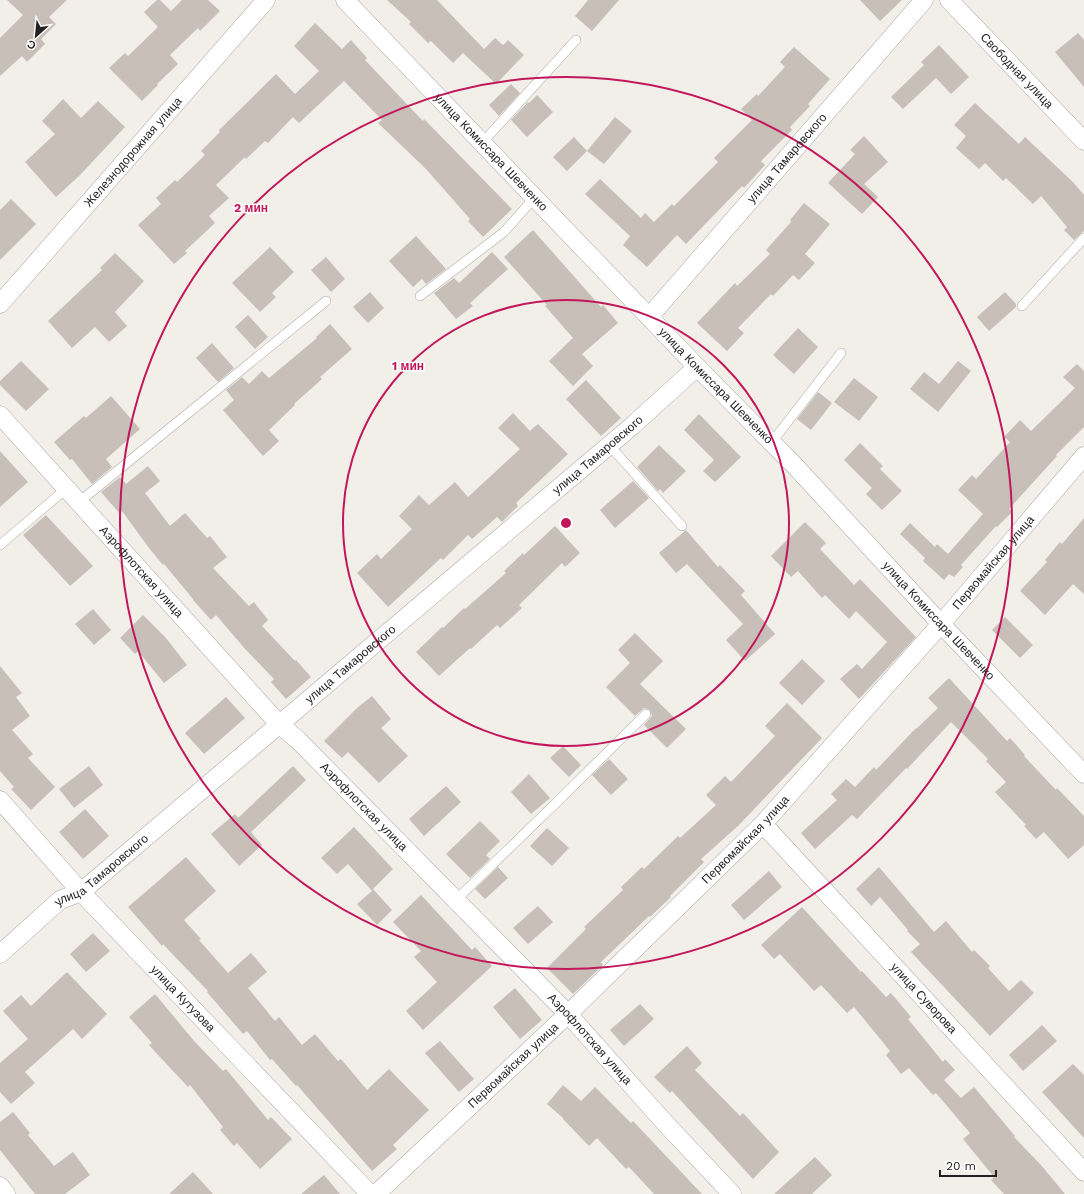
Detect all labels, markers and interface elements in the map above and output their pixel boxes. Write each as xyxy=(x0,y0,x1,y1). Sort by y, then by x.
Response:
north arrow xyxy=(16,16,56,56)
street label: Свободная улица xyxy=(978,30,1056,112)
text: С xyxy=(25,37,38,52)
street label: улица Комиссара Шевченко xyxy=(432,91,551,214)
street label: Железнодорожная улица xyxy=(81,94,185,210)
street label: улица Тамаровского xyxy=(744,110,830,206)
text: 2 мин xyxy=(234,201,268,215)
street label: улица Комиссара Шевченко xyxy=(656,325,776,447)
text: 1 мин xyxy=(392,359,424,373)
street label: улица Тамаровского xyxy=(550,412,646,497)
street label: Первомайская улица xyxy=(950,513,1037,612)
centre of rings xyxy=(559,516,573,530)
street label: Аэрофлотская улица xyxy=(97,523,186,620)
street label: улица Комиссара Шевченко xyxy=(880,559,998,683)
street label: улица Тамаровского xyxy=(302,622,399,706)
street label: Аэрофлотская улица xyxy=(317,760,411,854)
street label: Первомайская улица xyxy=(699,792,792,887)
street label: улица Тамаровского xyxy=(51,831,151,909)
street label: улица Суворова xyxy=(888,960,960,1037)
street label: улица Кутузова xyxy=(148,962,218,1035)
street label: Аэрофлотская улица xyxy=(545,991,635,1088)
street label: Первомайская улица xyxy=(465,1020,561,1111)
scale bar xyxy=(940,1152,996,1178)
text: 20 m xyxy=(946,1159,976,1173)

